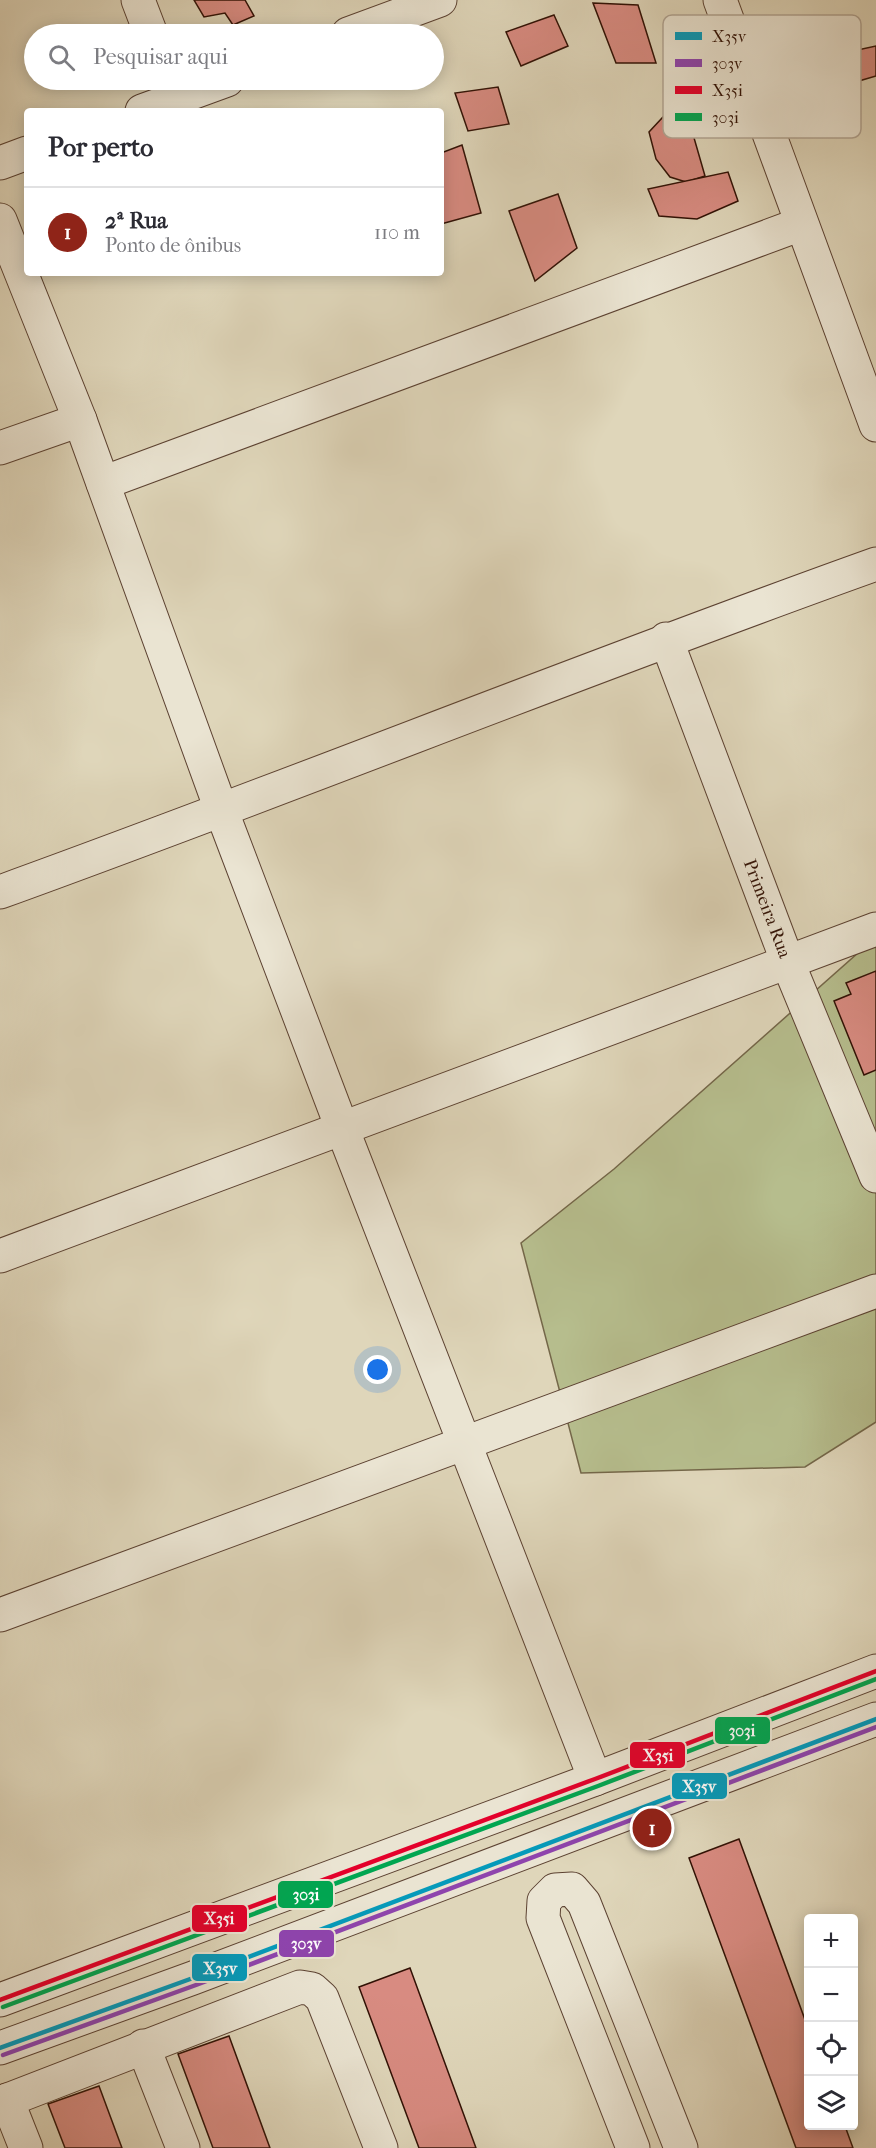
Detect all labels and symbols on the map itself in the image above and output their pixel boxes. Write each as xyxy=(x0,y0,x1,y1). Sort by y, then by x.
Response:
legend xyxy=(663,15,861,138)
text: X35v xyxy=(712,27,747,46)
text: 303v xyxy=(712,54,743,73)
text: X35i xyxy=(712,81,743,100)
text: 303i xyxy=(712,108,739,127)
street label: Primeira Rua xyxy=(739,856,795,962)
your location xyxy=(363,1355,392,1384)
line badge: 303i xyxy=(714,1716,771,1745)
text: 303i xyxy=(729,1721,756,1741)
line badge: X35i xyxy=(629,1741,686,1769)
text: X35i xyxy=(642,1746,674,1766)
line badge: X35v xyxy=(671,1772,728,1800)
text: X35v xyxy=(681,1777,717,1797)
pin: 1 xyxy=(632,1806,672,1850)
line badge: 303i xyxy=(277,1880,334,1909)
text: 303i xyxy=(293,1885,320,1905)
line badge: X35i xyxy=(191,1904,248,1933)
text: X35i xyxy=(203,1909,235,1929)
line badge: 303v xyxy=(278,1929,335,1958)
text: 303v xyxy=(291,1934,322,1954)
line badge: X35v xyxy=(191,1953,248,1982)
text: X35v xyxy=(202,1959,238,1979)

